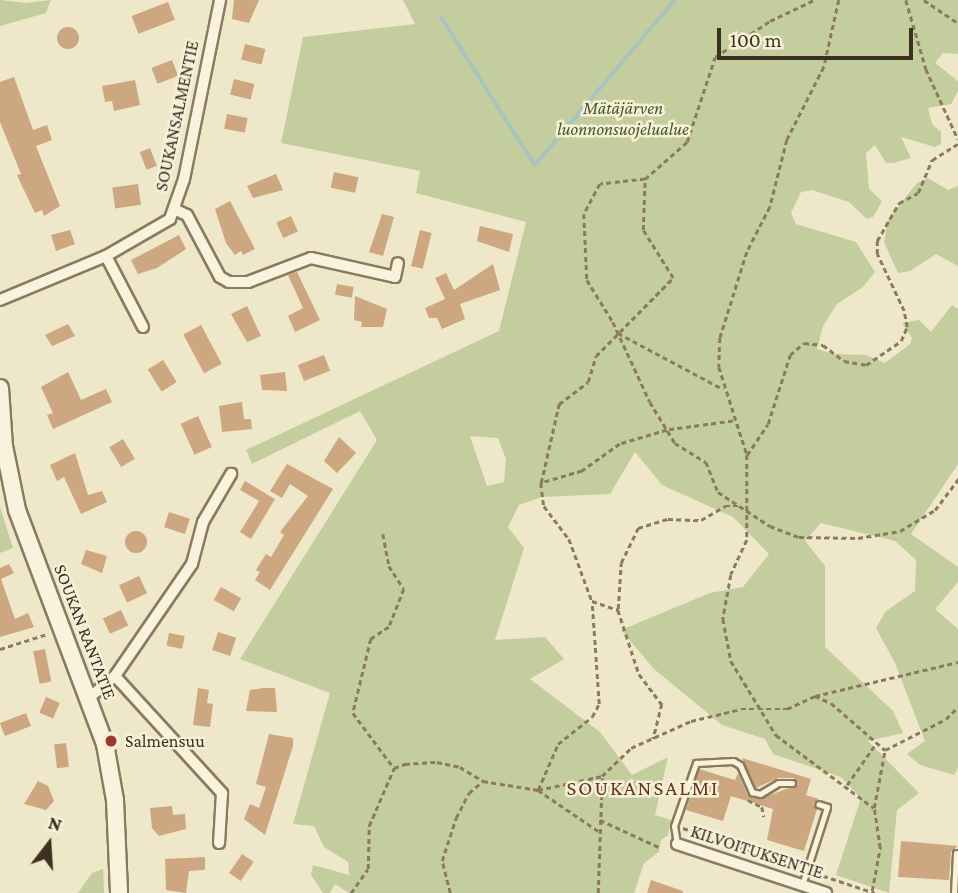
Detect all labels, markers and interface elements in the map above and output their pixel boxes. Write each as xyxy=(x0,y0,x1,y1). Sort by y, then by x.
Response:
scale bar xyxy=(720,14,916,58)
text: 100 m xyxy=(730,28,782,52)
street label: SOUKANSALMENTIE xyxy=(150,39,204,193)
park label: Mätäjärven luonnonsuojelualue xyxy=(557,98,689,140)
street label: SOUKAN RANTATIE xyxy=(49,561,121,703)
place label: Salmensuu xyxy=(125,730,205,752)
marker: Salmensuu xyxy=(103,733,119,749)
district label: SOUKANSALMI xyxy=(568,775,718,801)
north arrow xyxy=(14,809,84,879)
text: N xyxy=(46,812,65,835)
street label: KILVOITUKSENTIE xyxy=(688,820,826,884)

